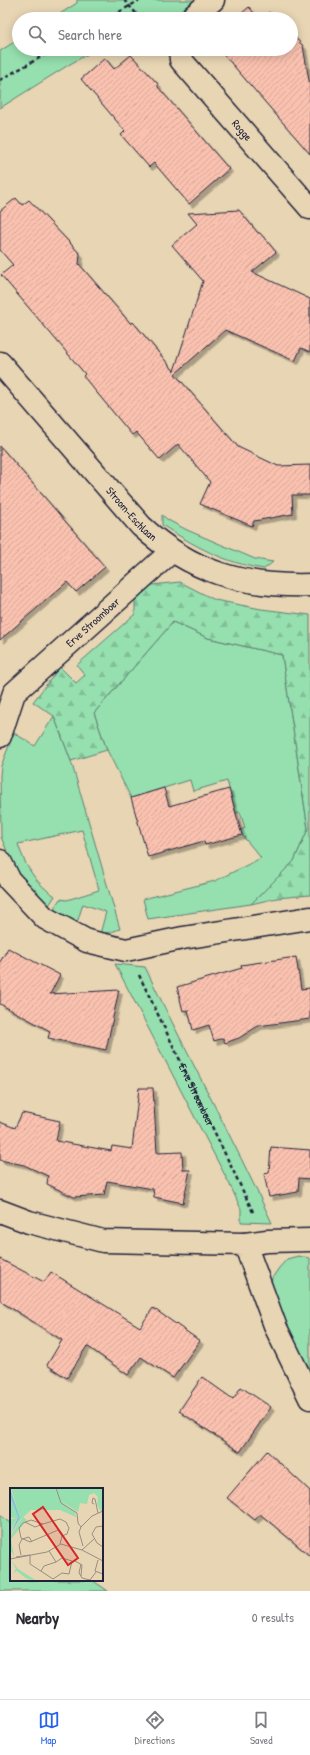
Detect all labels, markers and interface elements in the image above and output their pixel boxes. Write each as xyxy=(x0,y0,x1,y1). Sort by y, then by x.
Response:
search box xyxy=(12,12,298,56)
icon: search xyxy=(26,23,48,45)
text: Search here xyxy=(58,24,122,45)
street label: Rogge xyxy=(229,117,256,144)
street label: Stroom-Eschlaan xyxy=(103,484,160,544)
street label: Erve Stroomboer xyxy=(63,594,123,650)
street label: Erve Stroomboer xyxy=(176,1061,218,1129)
inset map xyxy=(10,1488,103,1581)
text: Nearby xyxy=(16,1606,59,1629)
text: 0 results xyxy=(252,1608,294,1626)
tab: Map xyxy=(38,1709,60,1747)
tab: Directions xyxy=(135,1709,175,1747)
tab: Saved xyxy=(250,1709,272,1747)

